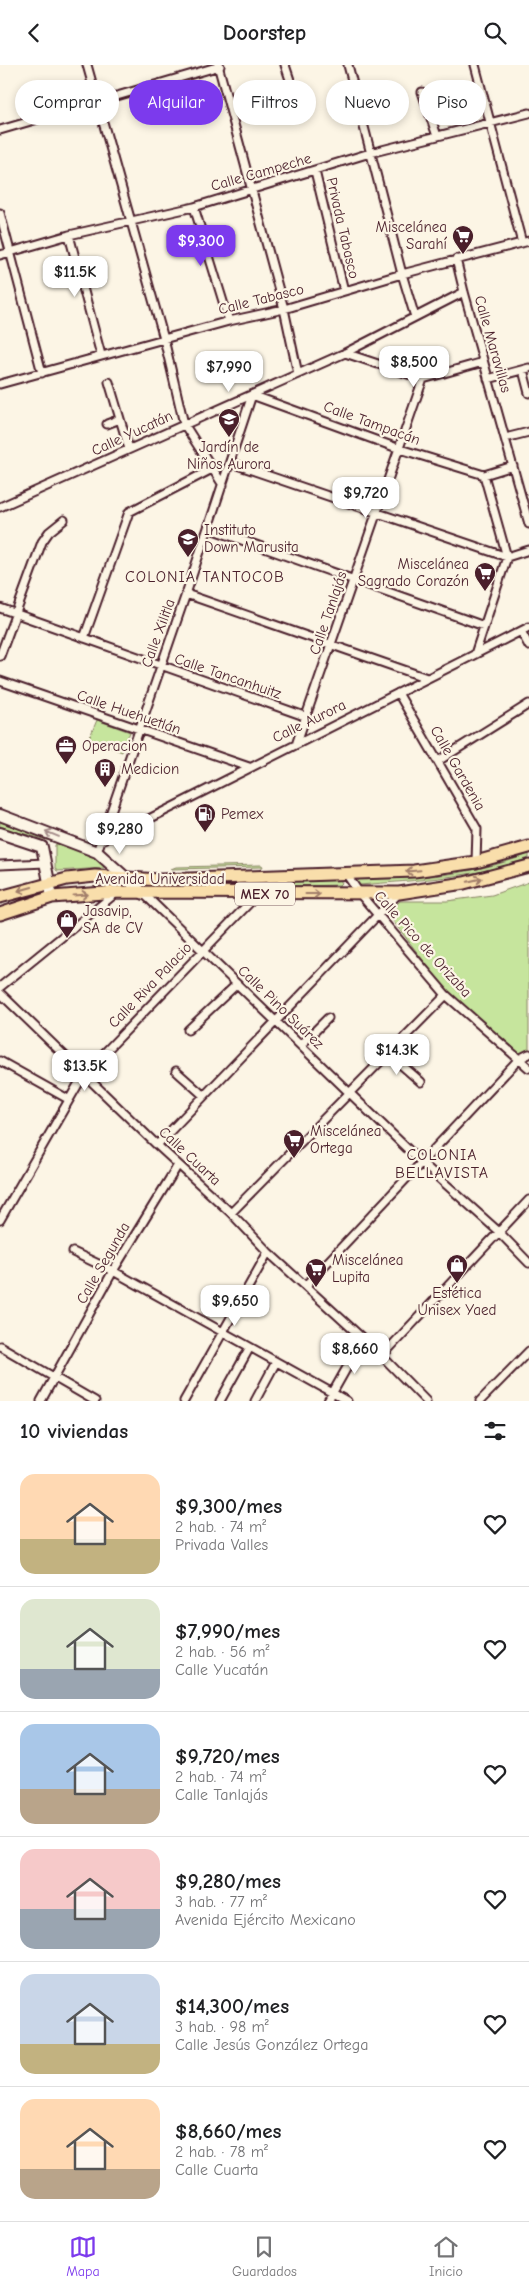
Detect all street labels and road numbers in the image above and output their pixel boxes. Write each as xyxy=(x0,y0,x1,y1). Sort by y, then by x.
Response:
street label: Calle Campeche xyxy=(209,149,314,195)
street label: Privada Tabasco xyxy=(323,176,363,280)
street label: Calle Tabasco xyxy=(216,280,306,318)
street label: Calle Maravillas xyxy=(471,293,515,395)
street label: Calle Tampacán xyxy=(321,397,423,449)
street label: Calle Yucatán xyxy=(89,406,175,460)
street label: Calle Tanlajás xyxy=(305,569,351,657)
street label: Calle Xilitla xyxy=(137,596,179,670)
street label: Calle Tancanhuitz xyxy=(172,649,284,703)
street label: Calle Huehuetlán xyxy=(75,686,183,738)
street label: Calle Aurora xyxy=(269,695,349,747)
street label: Calle Gardenia xyxy=(426,722,490,814)
street label: Avenida Universidad xyxy=(95,870,225,888)
road number: MEX 70 xyxy=(235,883,295,906)
street label: Calle Pico de Orizaba xyxy=(370,887,476,1001)
street label: Calle Riva Palacio xyxy=(105,938,195,1032)
street label: Calle Pino Suárez xyxy=(234,961,328,1053)
street label: Calle Cuarta xyxy=(155,1123,225,1189)
street label: Calle Segunda xyxy=(72,1219,134,1307)

